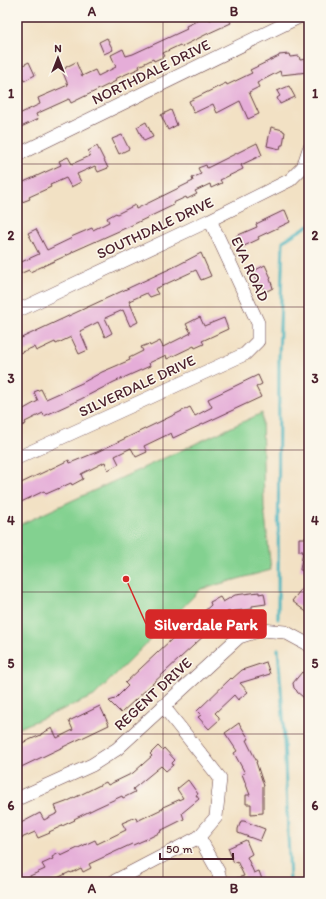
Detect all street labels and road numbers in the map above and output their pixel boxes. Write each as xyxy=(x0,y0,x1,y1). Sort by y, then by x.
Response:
street label: NORTHDALE DRIVE xyxy=(89,36,213,108)
street label: SOUTHDALE DRIVE xyxy=(94,193,216,263)
street label: EVA ROAD xyxy=(227,234,273,304)
street label: SILVERDALE DRIVE xyxy=(76,351,198,421)
street label: REGENT DRIVE xyxy=(110,654,196,734)

